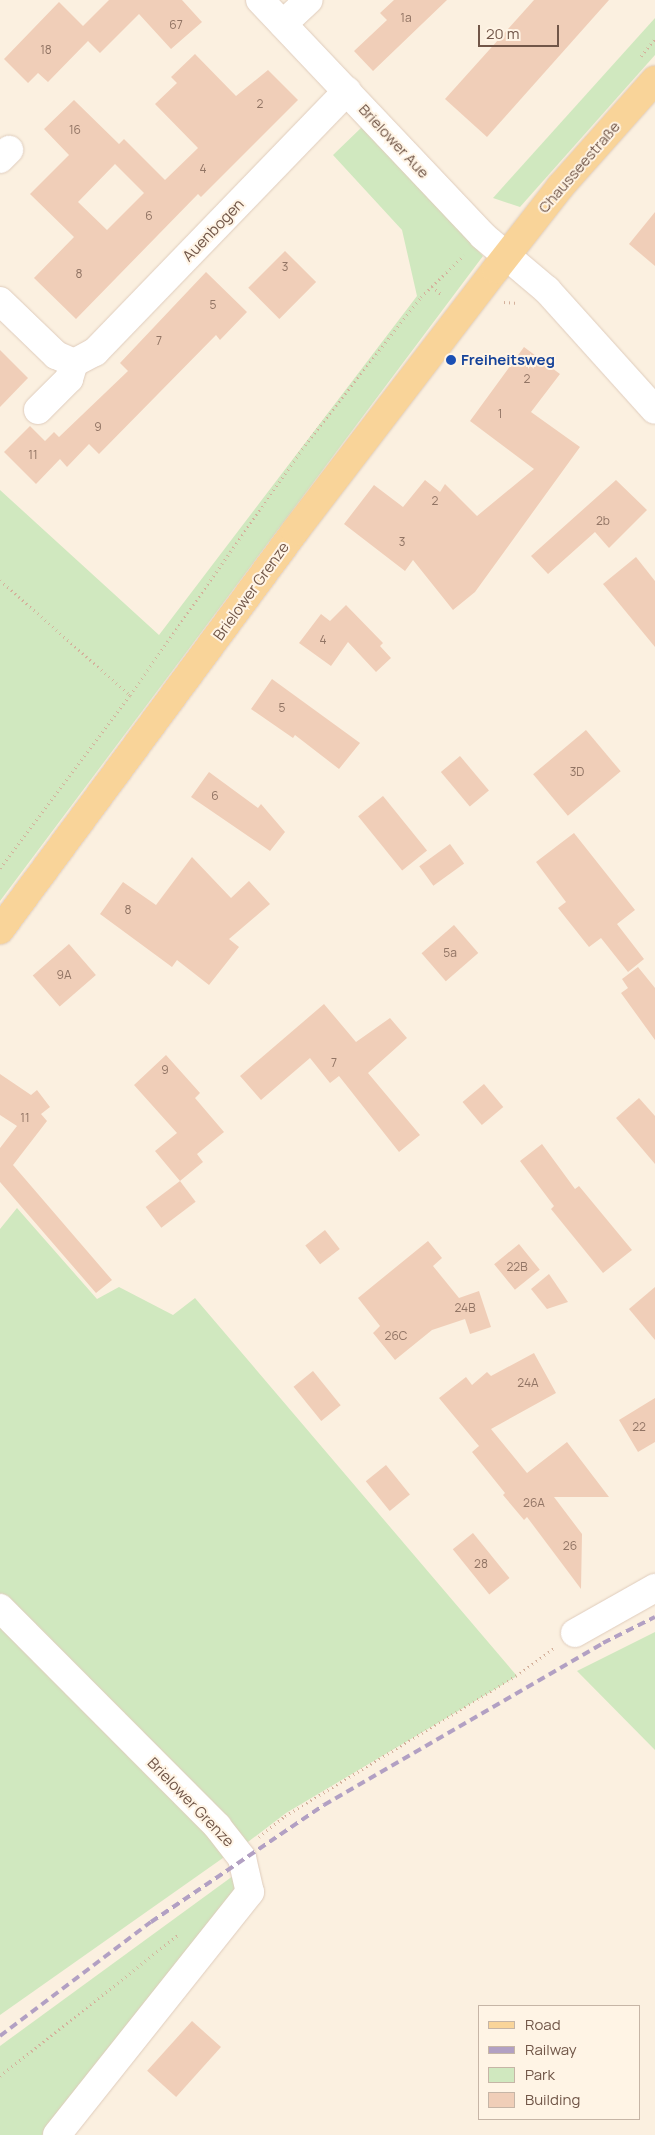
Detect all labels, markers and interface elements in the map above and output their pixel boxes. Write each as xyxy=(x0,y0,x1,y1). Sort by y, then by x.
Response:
house number: 1a xyxy=(400,11,412,25)
scale bar xyxy=(480,15,561,47)
house number: 67 xyxy=(169,18,183,32)
text: 20 m xyxy=(486,23,519,44)
house number: 18 xyxy=(40,43,52,57)
house number: 2 xyxy=(257,97,263,111)
street label: Brielower Aue xyxy=(355,100,433,182)
street label: Chausseestraße xyxy=(534,118,624,216)
house number: 16 xyxy=(69,123,81,137)
house number: 4 xyxy=(199,162,207,176)
street label: Auenbogen xyxy=(179,195,247,265)
house number: 6 xyxy=(145,209,153,223)
house number: 3 xyxy=(282,260,288,274)
house number: 8 xyxy=(76,267,82,281)
house number: 5 xyxy=(210,298,216,312)
house number: 7 xyxy=(156,334,162,348)
place label: Freiheitsweg xyxy=(461,351,555,369)
marker: Freiheitsweg xyxy=(445,354,457,366)
house number: 2 xyxy=(524,372,530,386)
house number: 1 xyxy=(498,407,502,421)
house number: 9 xyxy=(94,420,102,434)
house number: 11 xyxy=(28,448,38,462)
house number: 2 xyxy=(432,494,438,508)
house number: 2b xyxy=(596,514,610,528)
house number: 3 xyxy=(399,535,405,549)
street label: Brielower Grenze xyxy=(209,538,293,644)
house number: 4 xyxy=(319,633,327,647)
house number: 5 xyxy=(279,701,285,715)
house number: 3D xyxy=(570,765,584,779)
house number: 6 xyxy=(211,789,219,803)
house number: 8 xyxy=(125,903,131,917)
house number: 5a xyxy=(443,946,457,960)
house number: 9A xyxy=(56,968,72,982)
house number: 7 xyxy=(331,1056,337,1070)
house number: 9 xyxy=(161,1063,169,1077)
house number: 11 xyxy=(20,1111,30,1125)
house number: 22B xyxy=(506,1260,528,1274)
house number: 24B xyxy=(454,1301,476,1315)
house number: 26C xyxy=(385,1329,407,1343)
house number: 24A xyxy=(517,1376,539,1390)
house number: 22 xyxy=(632,1420,646,1434)
house number: 26A xyxy=(523,1496,545,1510)
house number: 26 xyxy=(563,1539,577,1553)
house number: 28 xyxy=(474,1557,488,1571)
street label: Brielower Grenze xyxy=(144,1754,238,1850)
legend xyxy=(478,2005,640,2120)
text: Road xyxy=(525,2014,561,2035)
text: Railway xyxy=(525,2039,577,2060)
text: Park xyxy=(525,2064,555,2085)
text: Building xyxy=(525,2089,580,2110)

